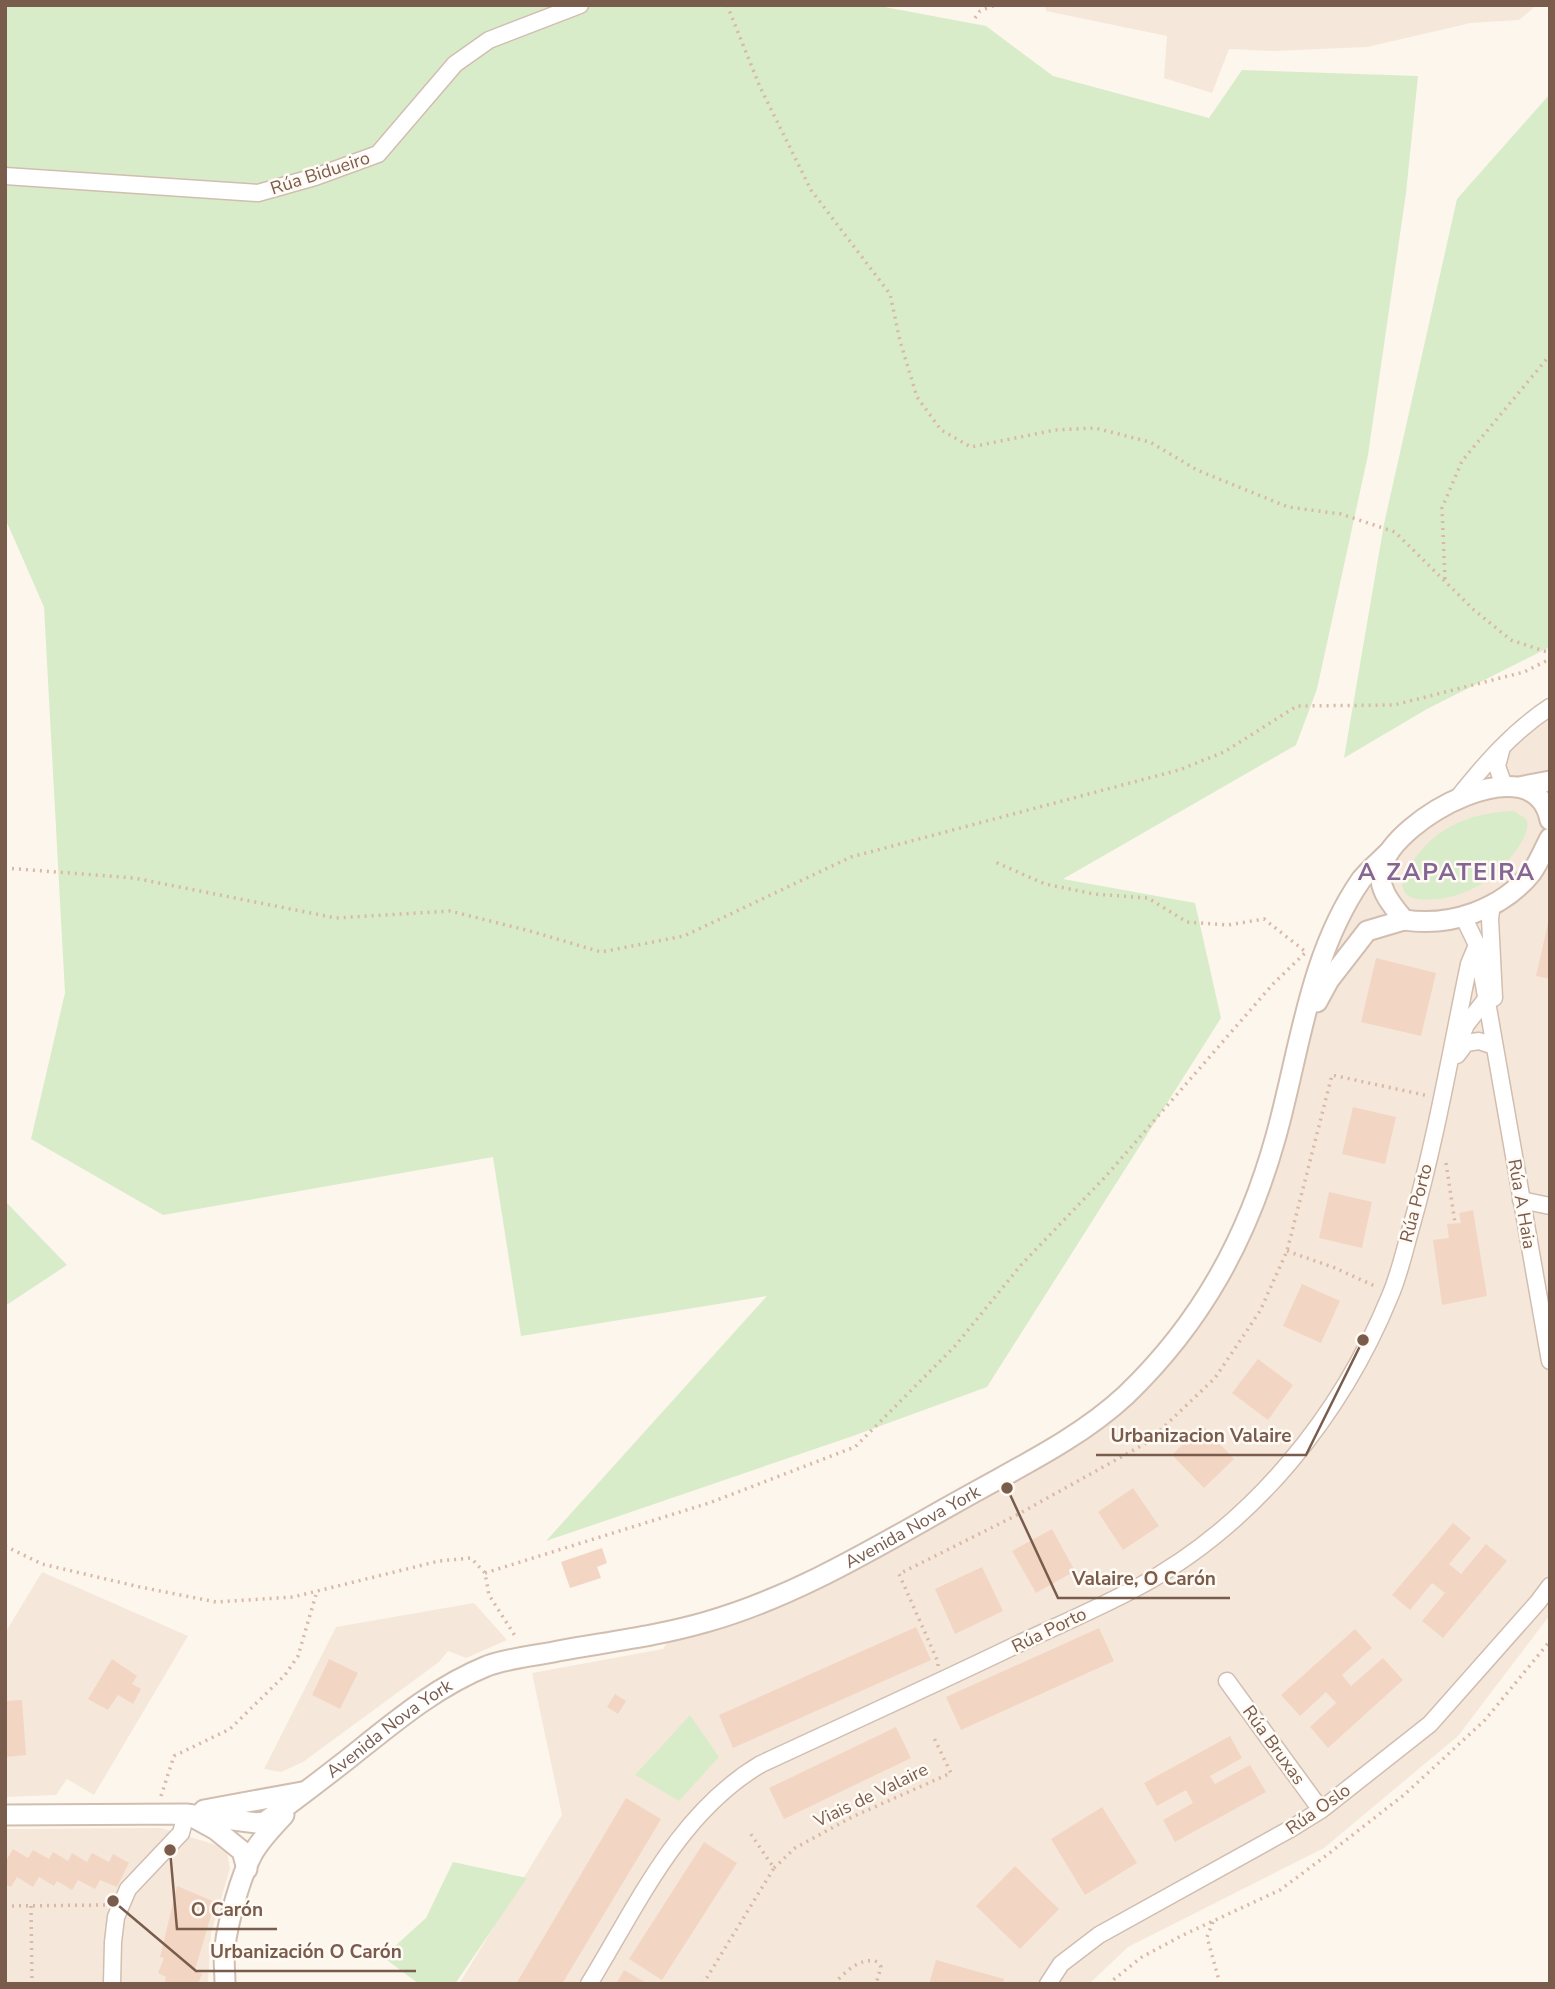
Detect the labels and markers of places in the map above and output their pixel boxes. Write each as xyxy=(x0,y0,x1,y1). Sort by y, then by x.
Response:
callout: Urbanizacion Valaire xyxy=(1096,1415,1306,1455)
callout: Valaire, O Carón xyxy=(1058,1558,1230,1598)
callout: O Carón xyxy=(177,1889,277,1929)
callout: Urbanización O Carón xyxy=(196,1931,416,1971)

